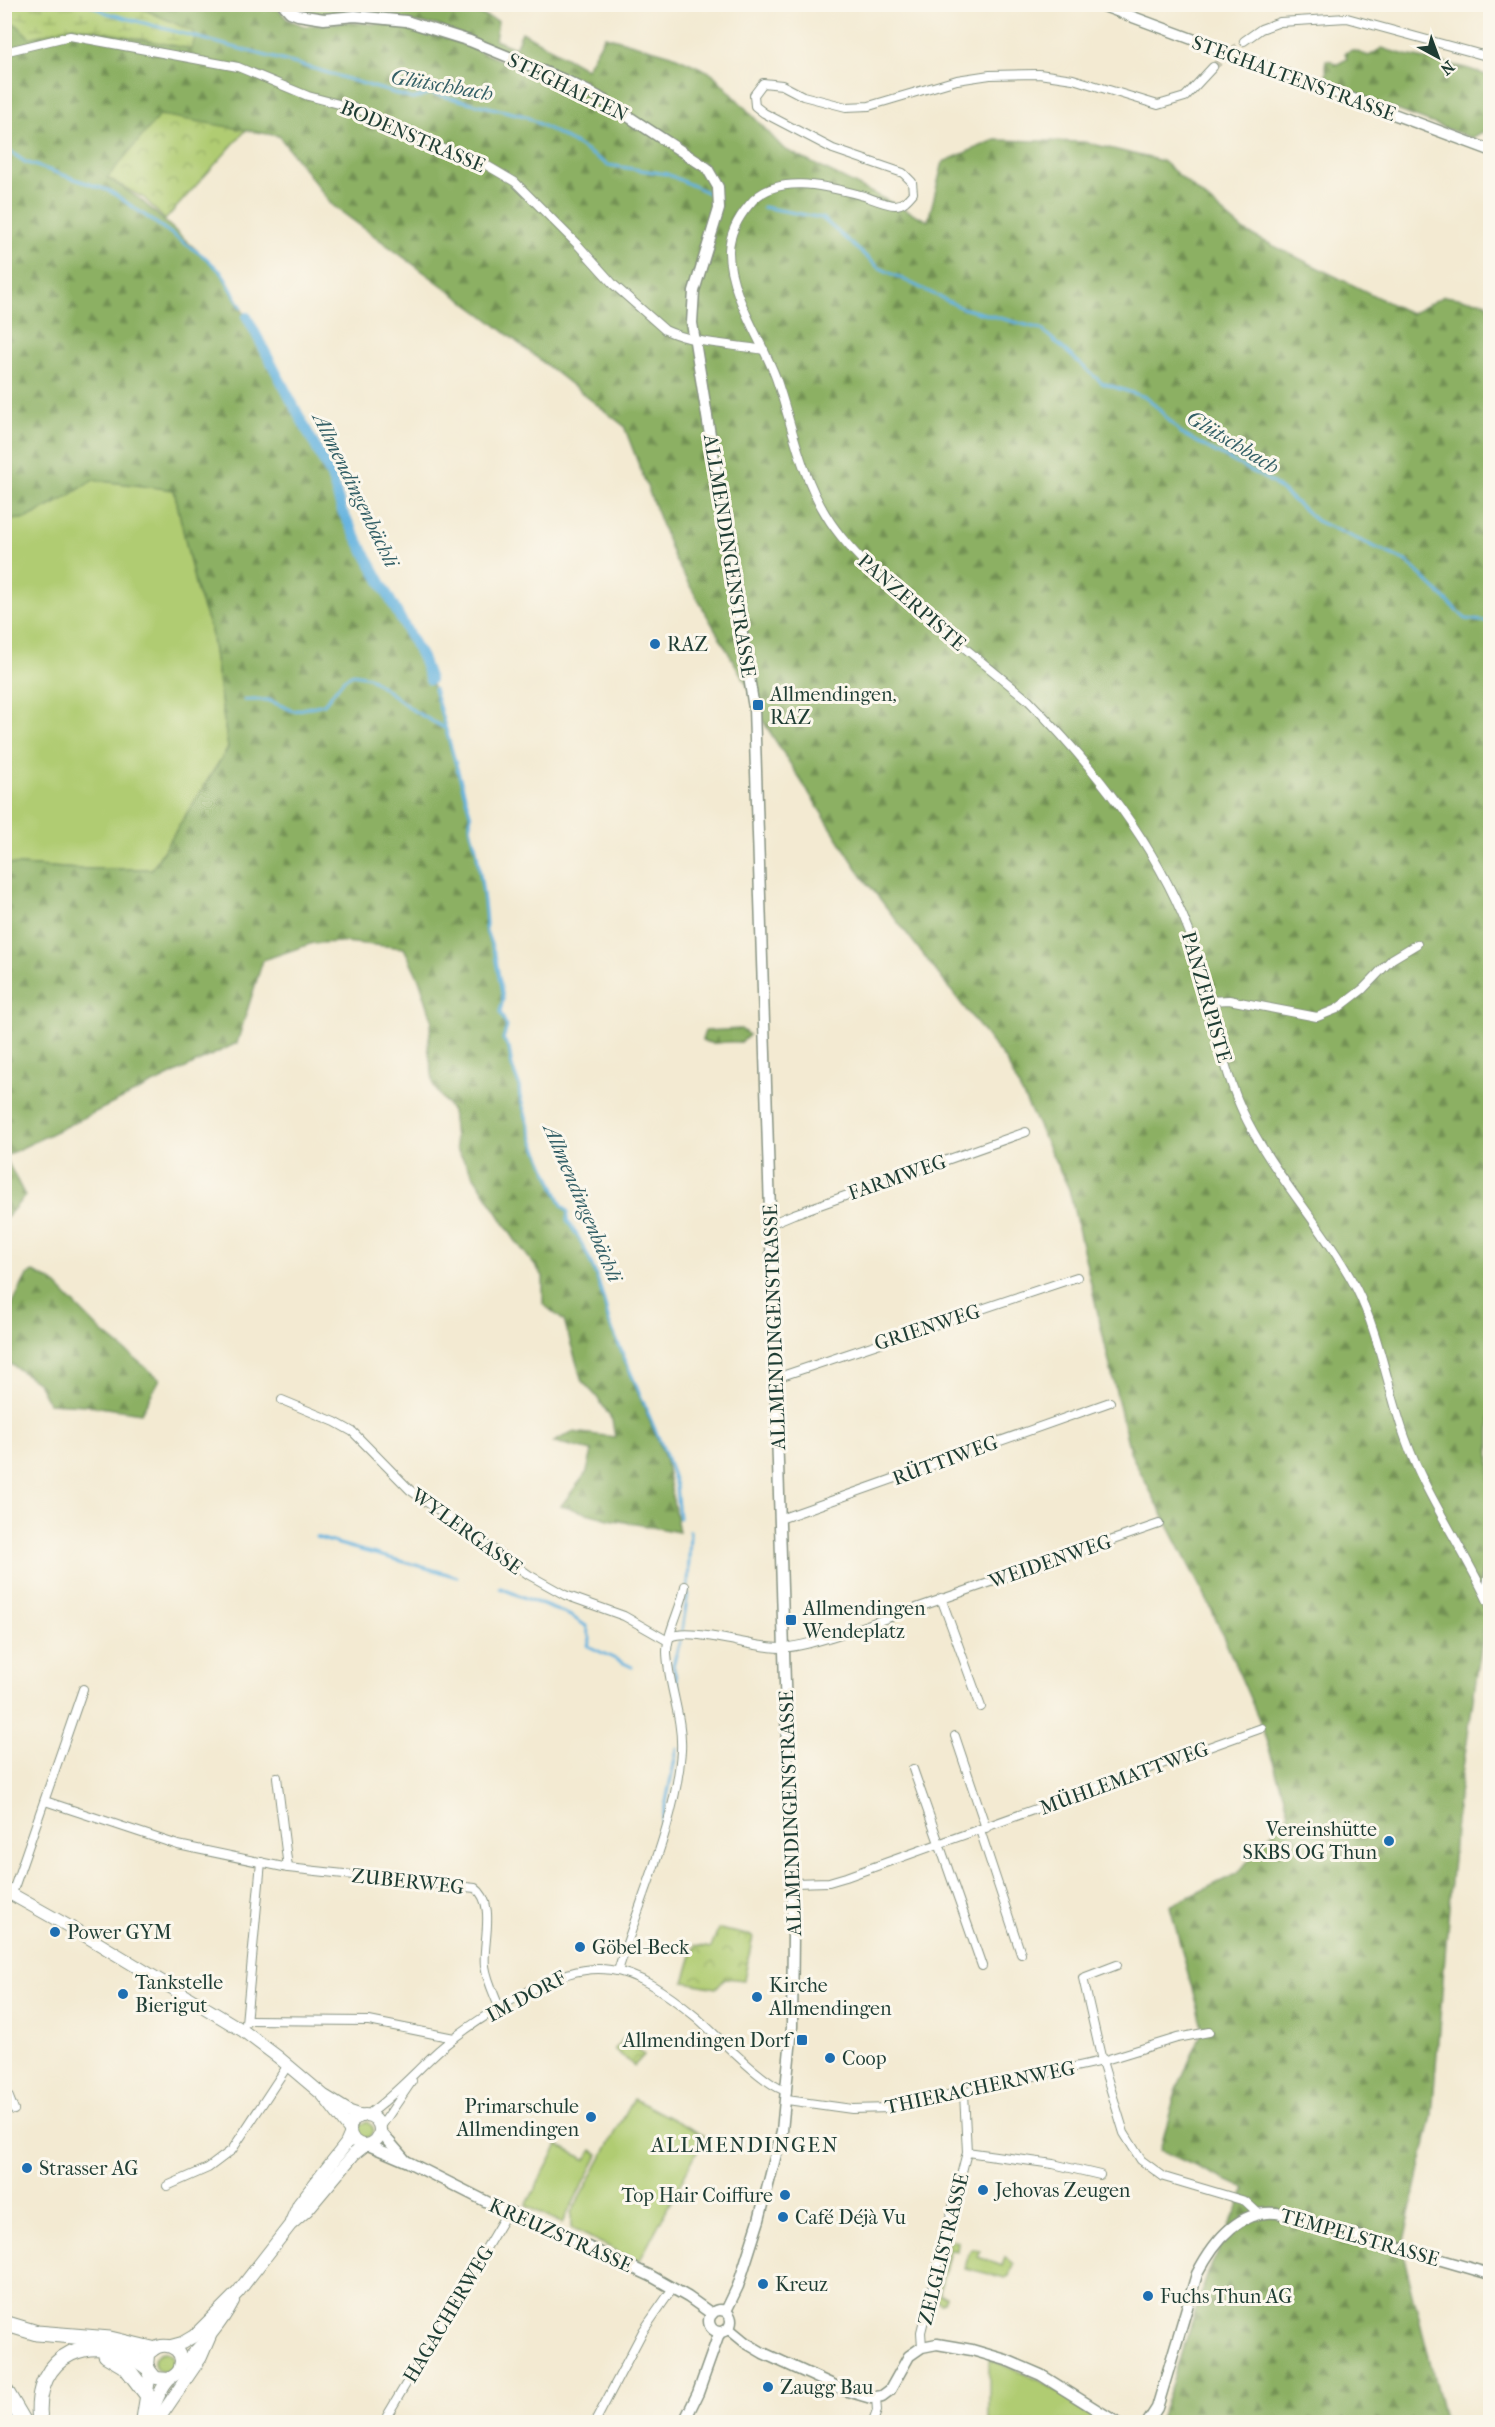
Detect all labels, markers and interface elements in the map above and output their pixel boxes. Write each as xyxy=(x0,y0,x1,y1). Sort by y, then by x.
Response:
north arrow xyxy=(1408,27,1468,87)
street label: STEGHALTENSTRASSE xyxy=(1189,31,1399,126)
street label: STEGHALTEN xyxy=(504,48,632,127)
text: N xyxy=(1436,57,1458,80)
water label: Glütschbach xyxy=(389,64,495,106)
street label: BODENSTRASSE xyxy=(337,96,489,177)
water label: Glütschbach xyxy=(1183,405,1284,479)
water label: Allmendingenbächli xyxy=(307,406,405,573)
street label: ALLMENDINGENSTRASSE xyxy=(699,432,760,679)
street label: PANZERPISTE xyxy=(853,549,970,656)
place label: RAZ xyxy=(667,633,708,656)
marker: RAZ xyxy=(648,637,662,651)
place label: Allmendingen, RAZ xyxy=(769,683,897,729)
marker: Allmendingen, RAZ xyxy=(751,698,765,712)
street label: PANZERPISTE xyxy=(1177,929,1236,1065)
water label: Allmendingenbächli xyxy=(538,1118,628,1287)
street label: FARMWEG xyxy=(845,1150,949,1205)
street label: ALLMENDINGENSTRASSE xyxy=(759,1204,790,1451)
street label: GRIENWEG xyxy=(871,1300,983,1355)
street label: RÜTTIWEG xyxy=(889,1430,1001,1490)
street label: WYLERGASSE xyxy=(406,1483,527,1579)
street label: WEIDENWEG xyxy=(985,1530,1114,1594)
place label: Allmendingen Wendeplatz xyxy=(802,1597,926,1643)
marker: Allmendingen Wendeplatz xyxy=(784,1613,798,1627)
street label: ALLMENDINGENSTRASSE xyxy=(775,1690,806,1937)
street label: MÜHLEMATTWEG xyxy=(1036,1736,1212,1820)
place label: Vereinshütte SKBS OG Thun xyxy=(1242,1818,1377,1864)
marker: Vereinshütte SKBS OG Thun xyxy=(1382,1834,1396,1848)
street label: ZUBERWEG xyxy=(350,1864,466,1899)
place label: Power GYM xyxy=(67,1921,172,1944)
marker: Power GYM xyxy=(48,1925,62,1939)
place label: Göbel-Beck xyxy=(592,1936,690,1959)
marker: Göbel-Beck xyxy=(573,1940,587,1954)
street label: IM DORF xyxy=(483,1966,570,2027)
place label: Tankstelle Bierigut xyxy=(135,1971,223,2017)
place label: Kirche Allmendingen xyxy=(768,1974,892,2020)
marker: Tankstelle Bierigut xyxy=(116,1987,130,2001)
marker: Kirche Allmendingen xyxy=(750,1990,764,2004)
place label: Allmendingen Dorf xyxy=(622,2029,794,2052)
marker: Allmendingen Dorf xyxy=(795,2033,809,2047)
place label: Coop xyxy=(842,2047,887,2070)
marker: Coop xyxy=(823,2051,837,2065)
street label: THIERACHERNWEG xyxy=(883,2056,1077,2119)
place label: Primarschule Allmendingen xyxy=(455,2095,579,2141)
marker: Primarschule Allmendingen xyxy=(584,2110,598,2124)
district label: ALLMENDINGEN xyxy=(650,2133,839,2157)
place label: Strasser AG xyxy=(39,2157,138,2180)
marker: Strasser AG xyxy=(20,2161,34,2175)
street label: ZELGLISTRASSE xyxy=(913,2171,974,2328)
place label: Jehovas Zeugen xyxy=(993,2179,1131,2202)
marker: Jehovas Zeugen xyxy=(976,2183,990,2197)
place label: Top Hair Coiffure xyxy=(622,2184,773,2207)
marker: Top Hair Coiffure xyxy=(778,2188,792,2202)
street label: KREUZSTRASSE xyxy=(486,2194,636,2277)
street label: TEMPELSTRASSE xyxy=(1278,2204,1442,2271)
place label: Café Déjà Vu xyxy=(795,2206,907,2229)
marker: Café Déjà Vu xyxy=(776,2210,790,2224)
street label: HAGACHERWEG xyxy=(398,2242,498,2387)
place label: Kreuz xyxy=(775,2273,828,2296)
marker: Kreuz xyxy=(756,2277,770,2291)
place label: Fuchs Thun AG xyxy=(1160,2285,1292,2308)
marker: Fuchs Thun AG xyxy=(1141,2289,1155,2303)
place label: Zaugg Bau xyxy=(780,2376,874,2399)
marker: Zaugg Bau xyxy=(761,2380,775,2394)

